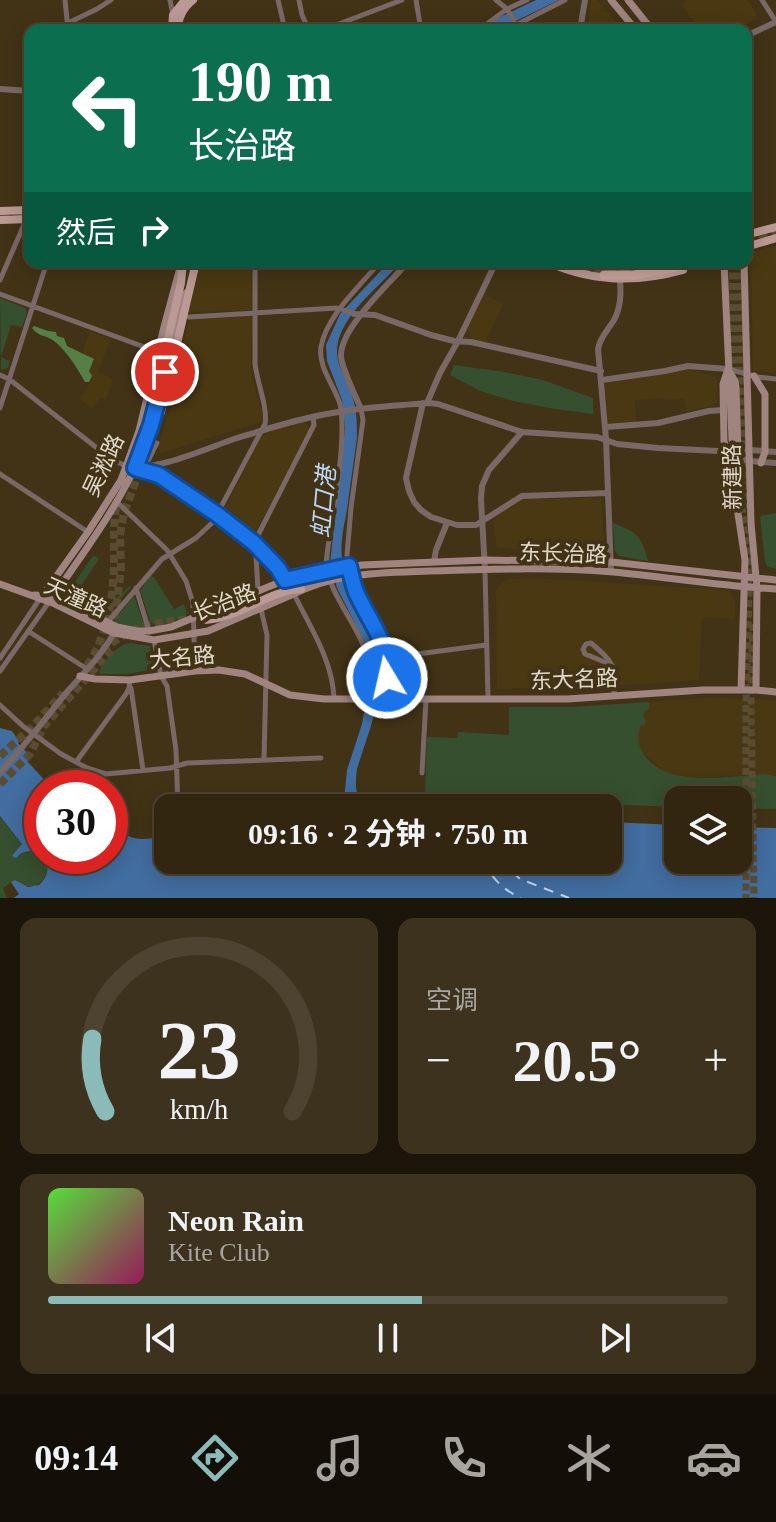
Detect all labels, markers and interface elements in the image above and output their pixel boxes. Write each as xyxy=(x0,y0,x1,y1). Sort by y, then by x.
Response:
text: 190 m xyxy=(188,51,333,113)
icon: left xyxy=(56,56,160,160)
text: 长治路 xyxy=(188,126,296,166)
icon: right xyxy=(132,208,176,252)
text: 然后 xyxy=(56,216,116,249)
pin xyxy=(131,338,199,406)
icon: arrive xyxy=(143,350,187,394)
street label: 吴淞路 xyxy=(78,430,129,500)
street label: 新建路 xyxy=(719,444,746,510)
water label: 虹口港 xyxy=(308,462,340,539)
street label: 东长治路 xyxy=(519,539,607,568)
street label: 天潼路 xyxy=(41,573,111,622)
street label: 长治路 xyxy=(189,579,259,626)
position arrow xyxy=(345,636,429,720)
street label: 大名路 xyxy=(148,642,216,673)
street label: 东大名路 xyxy=(530,665,618,694)
speed limit sign: 30 xyxy=(24,770,128,874)
map controls xyxy=(664,786,752,874)
button: layers xyxy=(664,786,752,874)
text: 09:16 · 2 分钟 · 750 m xyxy=(248,817,528,850)
text: 空调 xyxy=(426,986,478,1015)
text: 23 xyxy=(157,1004,241,1096)
text: 20.5° xyxy=(513,1028,642,1094)
text: − xyxy=(426,1036,451,1085)
text: + xyxy=(703,1036,728,1085)
text: km/h xyxy=(170,1094,228,1125)
text: Neon Rain xyxy=(168,1204,304,1237)
text: Kite Club xyxy=(168,1238,270,1267)
icon: previous xyxy=(139,1316,183,1360)
icon: pause xyxy=(366,1316,410,1360)
icon: next xyxy=(593,1316,637,1360)
icon: directions xyxy=(187,1430,243,1486)
icon: music xyxy=(312,1430,368,1486)
icon: phone xyxy=(436,1430,492,1486)
icon: climate xyxy=(561,1430,617,1486)
icon: car xyxy=(686,1430,742,1486)
text: 09:14 xyxy=(34,1438,118,1478)

